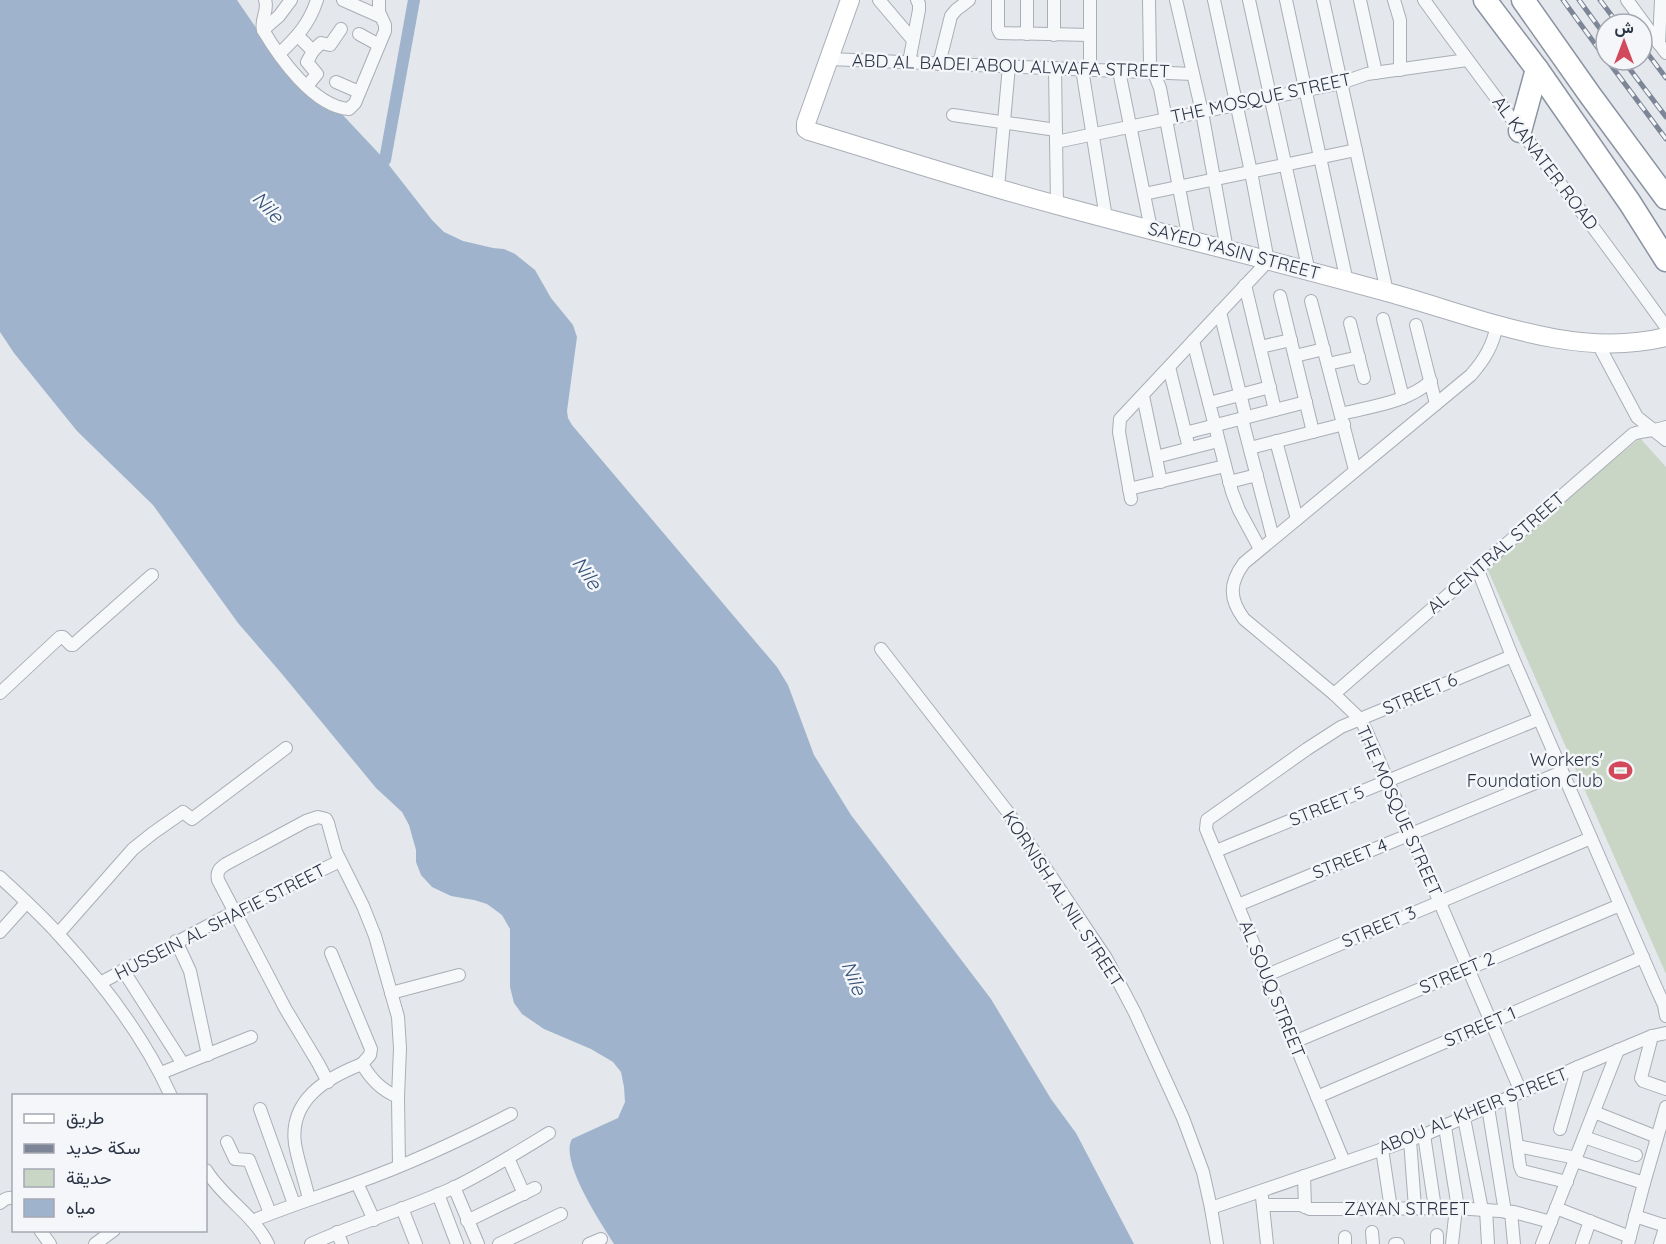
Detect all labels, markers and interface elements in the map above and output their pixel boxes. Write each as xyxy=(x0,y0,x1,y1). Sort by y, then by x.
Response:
north arrow xyxy=(1594,12,1654,72)
text: ش xyxy=(1614,17,1634,37)
street label: ABD AL BADEI ABOU ALWAFA STREET xyxy=(852,48,1170,83)
street label: THE MOSQUE STREET xyxy=(1168,67,1353,128)
street label: AL KANATER ROAD xyxy=(1487,91,1603,234)
water label: Nile xyxy=(247,186,290,228)
street label: SAYED YASIN STREET xyxy=(1146,216,1323,285)
street label: AL CENTRAL STREET xyxy=(1422,487,1569,619)
water label: Nile xyxy=(567,551,608,595)
street label: STREET 6 xyxy=(1379,667,1461,720)
street label: THE MOSQUE STREET xyxy=(1352,722,1447,900)
place label: Workers' Foundation Club xyxy=(1467,748,1603,792)
sports icon: Workers' Foundation Club xyxy=(1608,757,1634,783)
street label: STREET 5 xyxy=(1286,780,1368,831)
street label: KORNISH AL NIL STREET xyxy=(998,806,1129,991)
street label: STREET 4 xyxy=(1309,833,1391,884)
street label: HUSSEIN AL SHAFIE STREET xyxy=(110,858,329,985)
street label: STREET 3 xyxy=(1338,901,1420,953)
street label: AL SOUQ STREET xyxy=(1234,917,1311,1061)
street label: STREET 2 xyxy=(1416,946,1498,999)
water label: Nile xyxy=(836,957,873,999)
street label: STREET 1 xyxy=(1440,1001,1519,1052)
street label: ABOU AL KHEIR STREET xyxy=(1375,1062,1571,1159)
legend xyxy=(12,1094,207,1232)
text: طريق xyxy=(66,1106,104,1129)
text: سكة حديد xyxy=(66,1136,140,1159)
text: حديقة xyxy=(66,1166,112,1189)
text: مياه xyxy=(66,1196,95,1219)
street label: ZAYAN STREET xyxy=(1344,1197,1470,1220)

